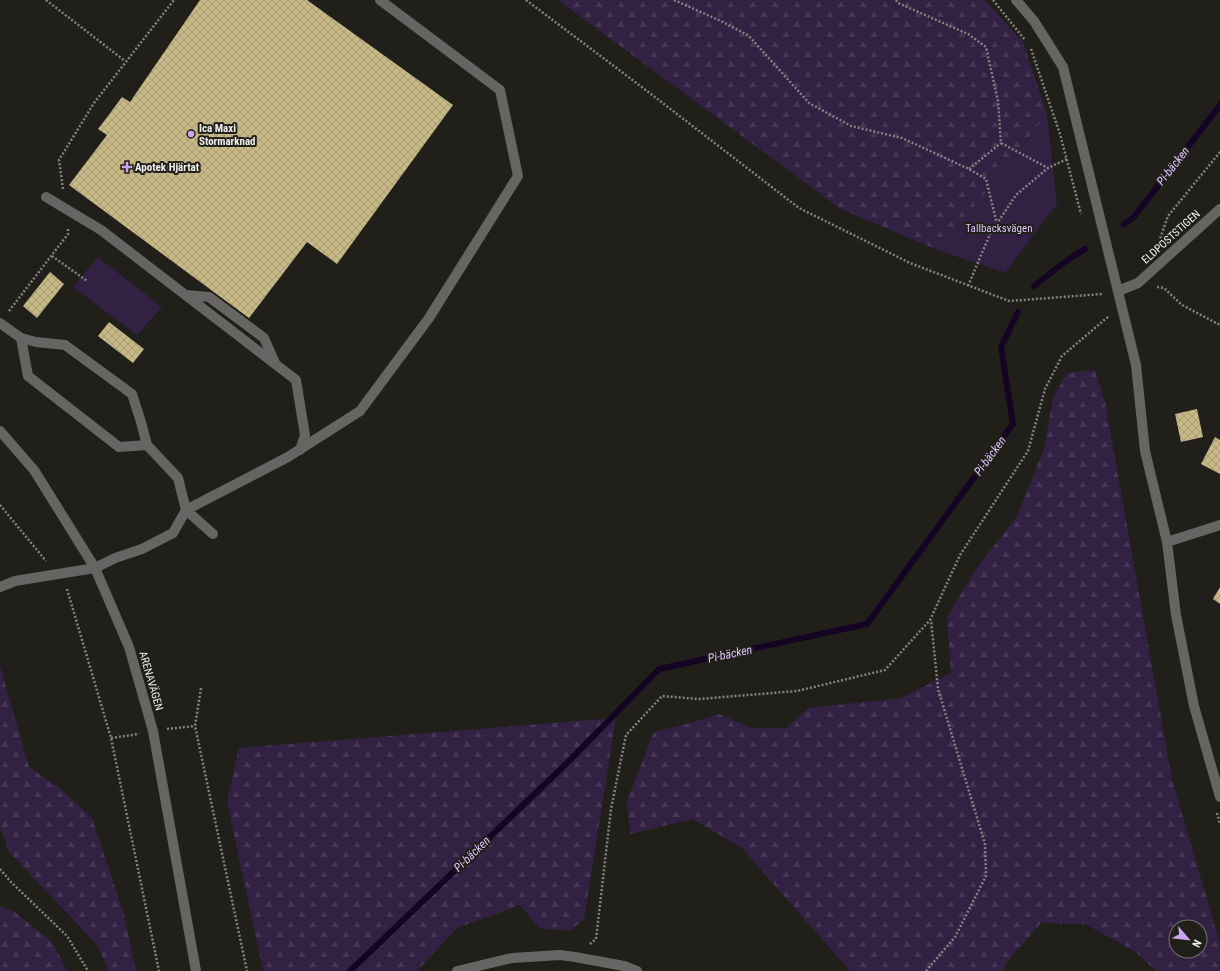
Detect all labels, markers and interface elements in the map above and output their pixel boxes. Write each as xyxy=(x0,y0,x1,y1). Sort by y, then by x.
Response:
place label: Ica Maxi Stormarknad xyxy=(199,122,256,148)
marker: Ica Maxi Stormarknad xyxy=(186,129,196,139)
water label: Pi-bäcken xyxy=(1154,144,1193,188)
place label: Apotek Hjärtat xyxy=(135,161,200,174)
marker: Apotek Hjärtat xyxy=(122,162,132,172)
street label: ELDPOSTSTIGEN xyxy=(1139,207,1203,267)
park label: Tallbacksvägen xyxy=(966,222,1033,235)
water label: Pi-bäcken xyxy=(971,433,1009,478)
water label: Pi-bäcken xyxy=(707,642,754,666)
street label: ARENAVÄGEN xyxy=(136,650,166,712)
water label: Pi-bäcken xyxy=(451,833,493,875)
north arrow xyxy=(1168,919,1208,959)
text: N xyxy=(1189,937,1204,950)

